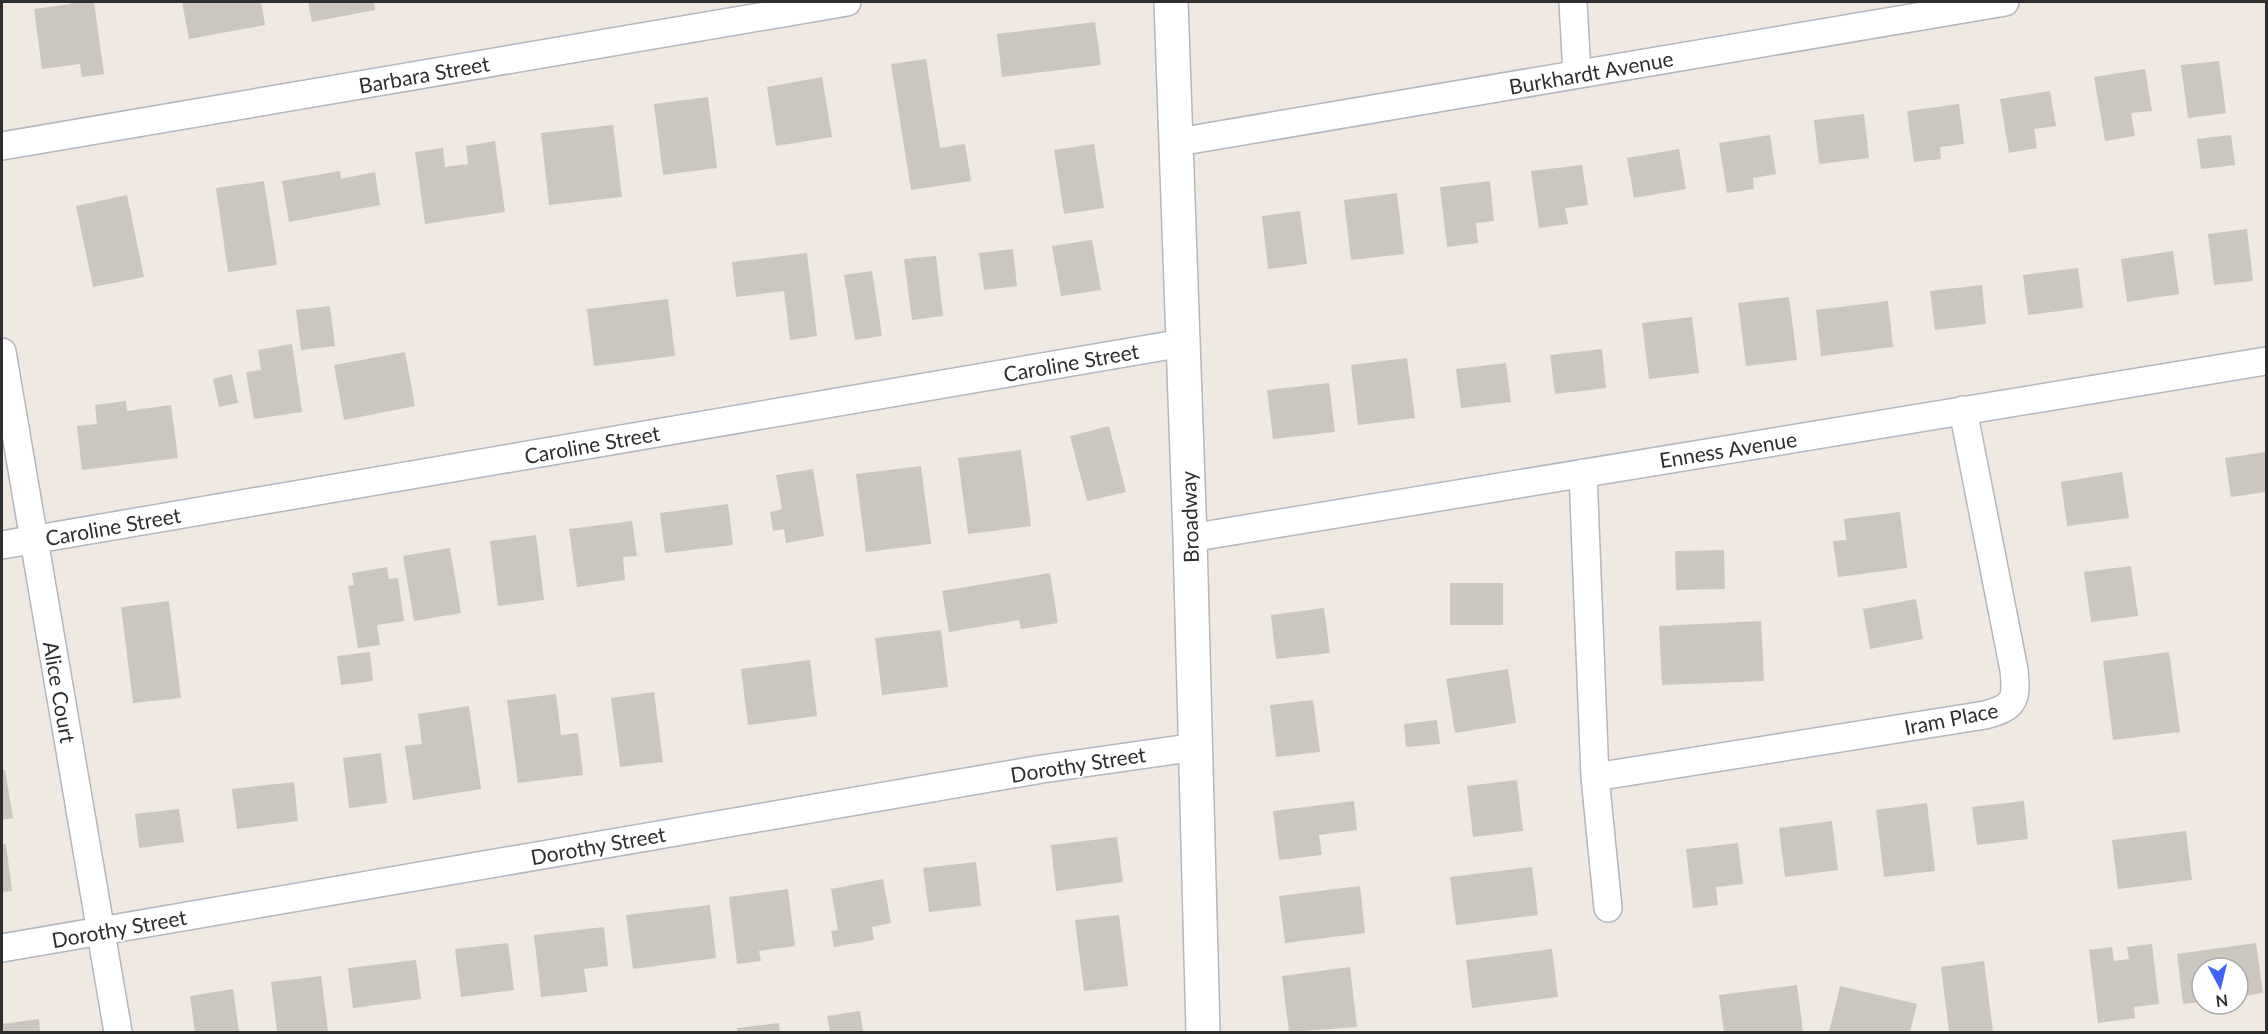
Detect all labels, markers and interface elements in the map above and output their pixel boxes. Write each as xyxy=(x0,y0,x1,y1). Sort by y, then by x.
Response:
street label: Burkhardt Avenue xyxy=(1507,45,1675,99)
street label: Barbara Street xyxy=(357,50,492,98)
street label: Caroline Street xyxy=(1001,338,1141,386)
street label: Caroline Street xyxy=(522,420,662,468)
street label: Enness Avenue xyxy=(1658,426,1798,472)
street label: Broadway xyxy=(1175,470,1203,563)
street label: Caroline Street xyxy=(43,502,183,550)
street label: Alice Court xyxy=(39,639,81,745)
street label: Iram Place xyxy=(1902,697,2000,739)
street label: Dorothy Street xyxy=(1009,741,1148,787)
street label: Dorothy Street xyxy=(529,821,668,869)
street label: Dorothy Street xyxy=(50,904,189,952)
north arrow xyxy=(2190,956,2250,1016)
text: N xyxy=(2215,991,2229,1012)

